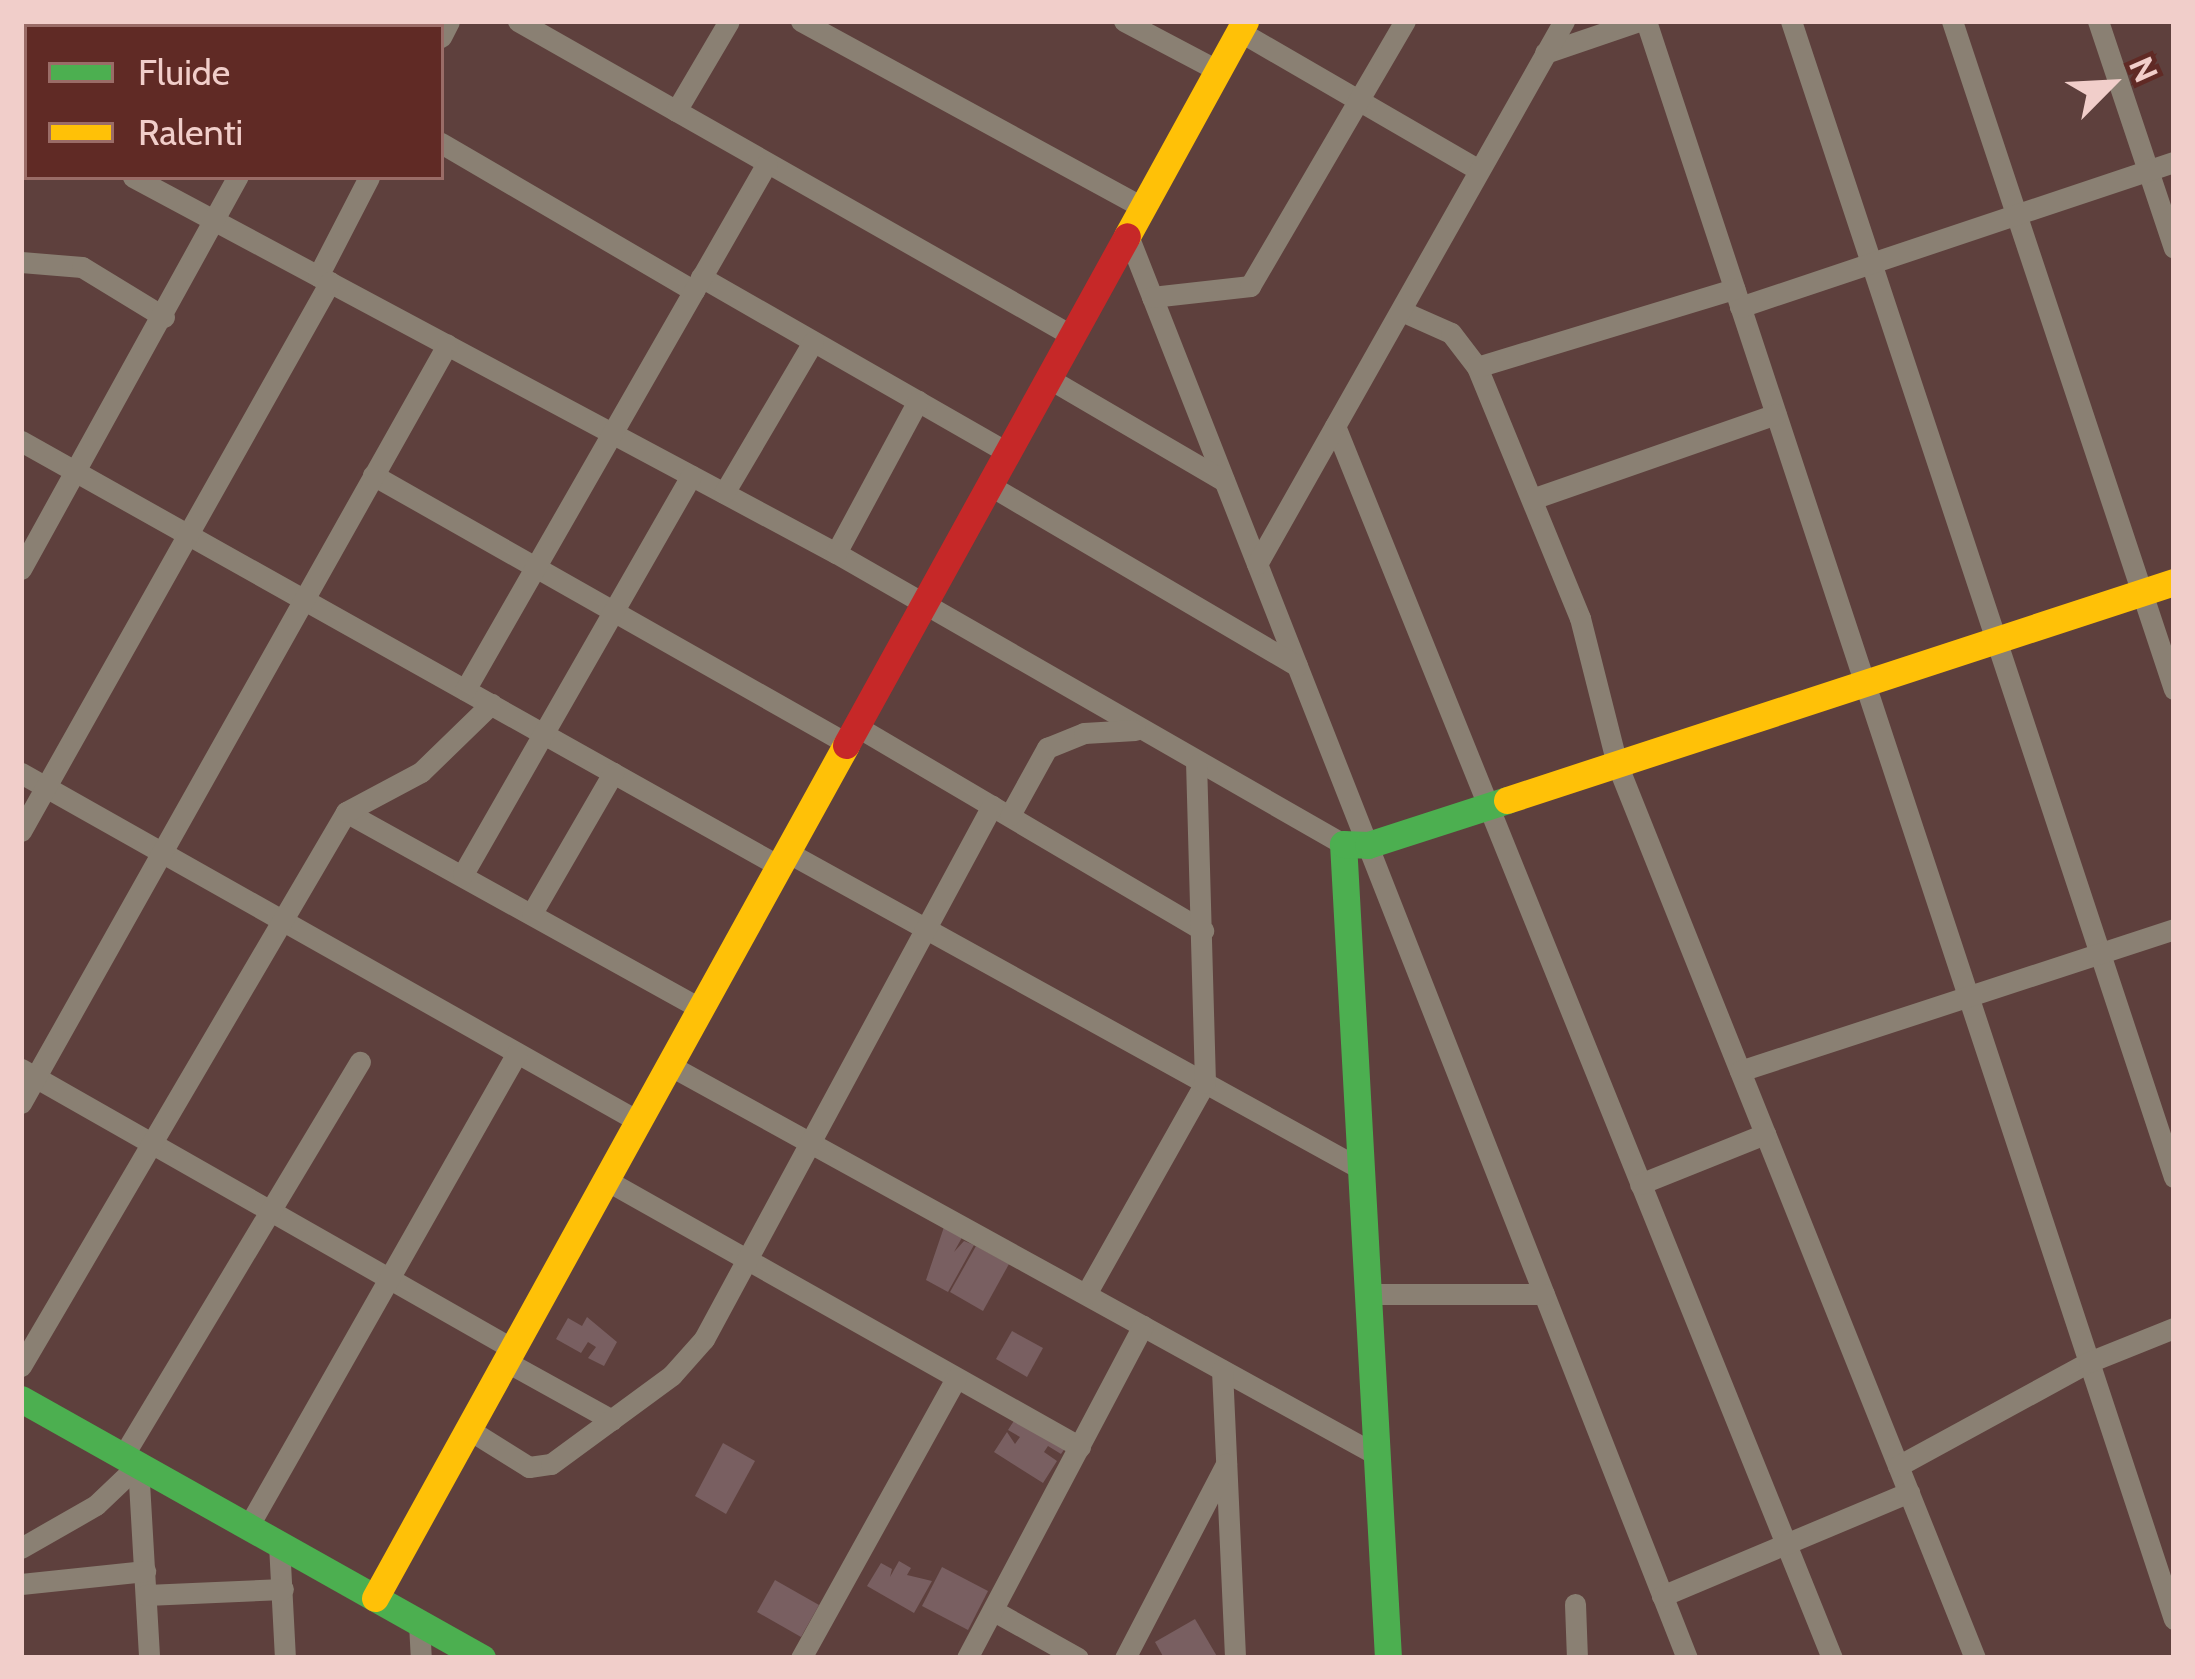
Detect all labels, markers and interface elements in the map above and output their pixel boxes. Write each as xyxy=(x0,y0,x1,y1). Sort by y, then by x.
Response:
legend xyxy=(24,24,444,180)
north arrow xyxy=(2051,24,2171,144)
text: Fluide xyxy=(138,50,230,94)
text: N xyxy=(2121,51,2167,88)
text: Ralenti xyxy=(138,110,243,154)

